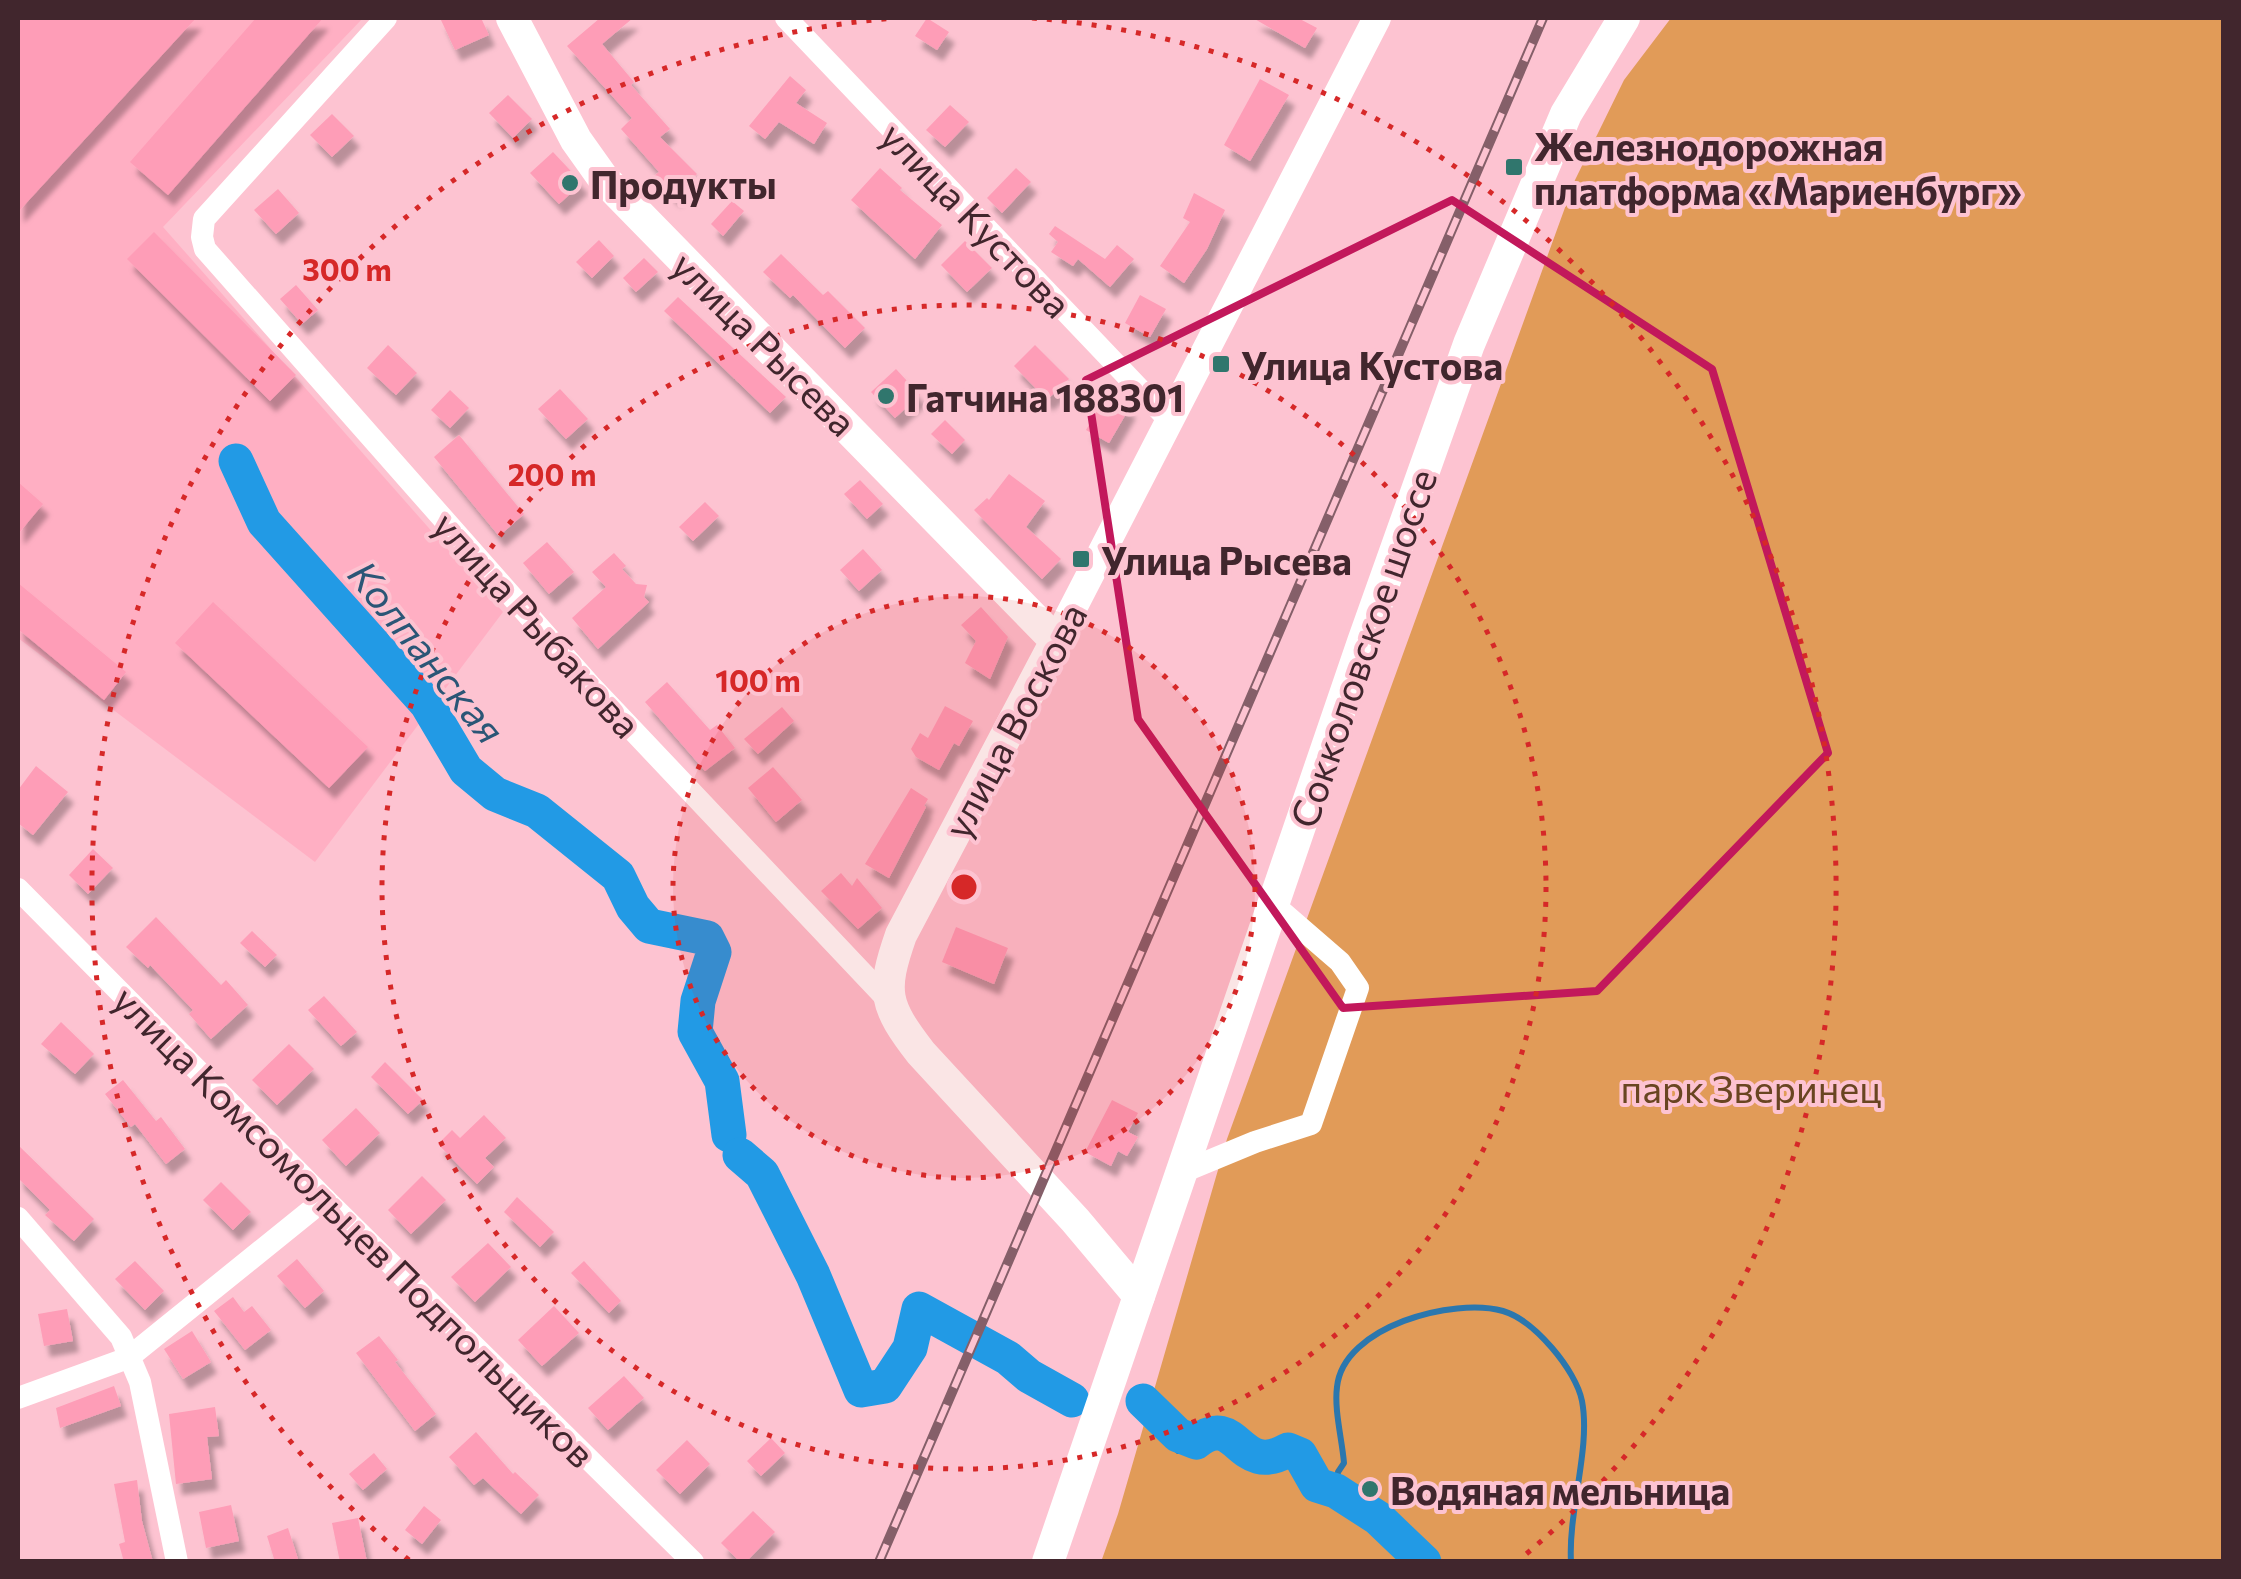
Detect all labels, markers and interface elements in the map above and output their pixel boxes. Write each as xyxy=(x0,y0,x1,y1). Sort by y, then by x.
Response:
street label: улица Кустова xyxy=(872,112,1082,326)
place label: Железнодорожная платформа «Мариенбург» xyxy=(1534,122,2022,213)
marker: Железнодорожная платформа «Мариенбург» xyxy=(1503,156,1525,178)
place label: Продукты xyxy=(590,160,777,207)
marker: Продукты xyxy=(559,172,581,194)
street label: улица Рысева xyxy=(663,241,867,445)
text: 300 m xyxy=(302,250,392,287)
place label: Улица Кустова xyxy=(1241,341,1503,388)
marker: Улица Кустова xyxy=(1210,353,1232,375)
place label: Гатчина 188301 xyxy=(906,373,1184,420)
marker: Гатчина 188301 xyxy=(875,385,897,407)
text: 200 m xyxy=(508,455,596,492)
street label: Сокколовское шоссе xyxy=(1279,463,1445,833)
street label: улица Рыбакова xyxy=(424,502,652,746)
place label: Улица Рысева xyxy=(1101,536,1352,583)
marker: Улица Рысева xyxy=(1070,548,1092,570)
water label: Колпанская xyxy=(339,550,517,752)
street label: улица Воскова xyxy=(932,594,1096,846)
text: 100 m xyxy=(715,661,801,698)
centre of rings xyxy=(946,869,982,905)
street label: улица Комсомольцев Подпольщиков xyxy=(104,975,606,1477)
park label: парк Зверинец xyxy=(1621,1064,1881,1111)
place label: Водяная мельница xyxy=(1390,1466,1730,1513)
marker: Водяная мельница xyxy=(1359,1478,1381,1500)

